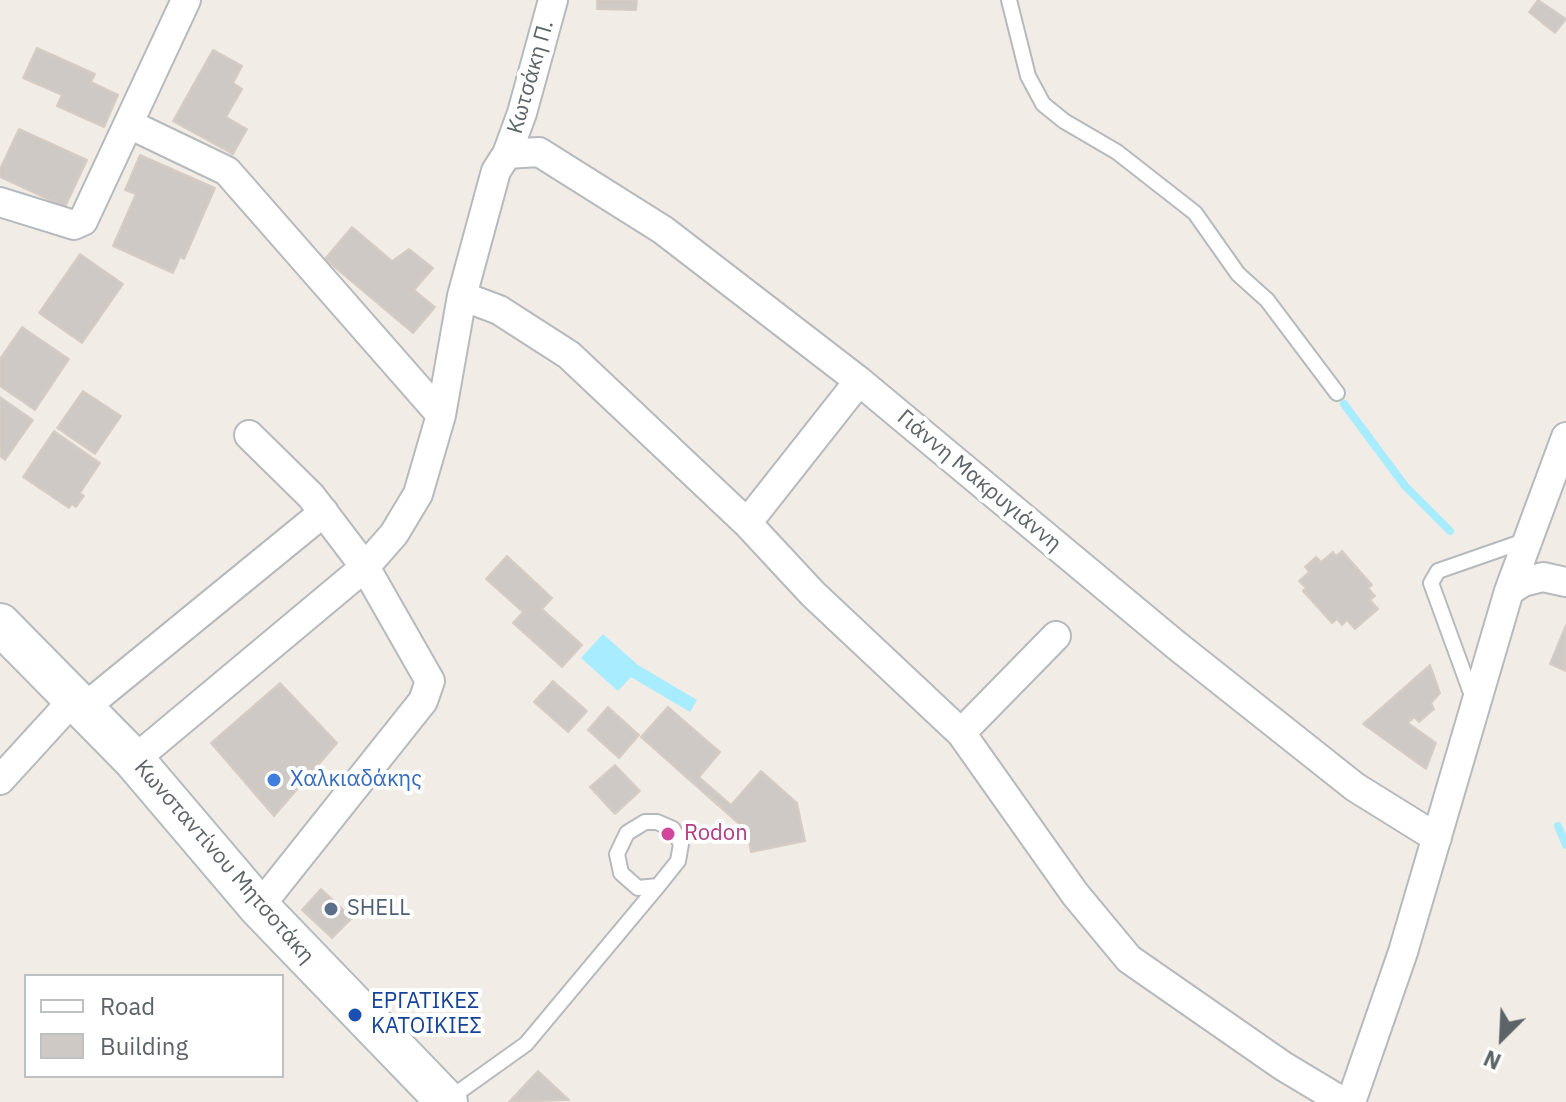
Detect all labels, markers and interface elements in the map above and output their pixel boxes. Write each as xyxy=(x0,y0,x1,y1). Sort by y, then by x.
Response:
street label: Κωτσάκη Π. xyxy=(502,17,560,137)
street label: Γιάννη Μακρυγιάννη xyxy=(891,405,1067,557)
street label: Κωνσταντίνου Μητσοτάκη xyxy=(128,755,320,969)
place label: Χαλκιαδάκης xyxy=(290,767,422,793)
marker: Χαλκιαδάκης xyxy=(265,771,283,789)
place label: Rodon xyxy=(684,821,748,847)
marker: Rodon xyxy=(659,825,677,843)
place label: SHELL xyxy=(347,896,410,922)
marker: SHELL xyxy=(322,900,340,918)
legend xyxy=(24,974,284,1078)
place label: ΕΡΓΑΤΙΚΕΣ ΚΑΤΟΙΚΙΕΣ xyxy=(371,989,482,1040)
text: Road xyxy=(100,990,155,1022)
north arrow xyxy=(1462,998,1542,1078)
marker: ΕΡΓΑΤΙΚΕΣ ΚΑΤΟΙΚΙΕΣ xyxy=(346,1006,364,1024)
text: Building xyxy=(100,1030,188,1062)
text: N xyxy=(1479,1044,1505,1077)

